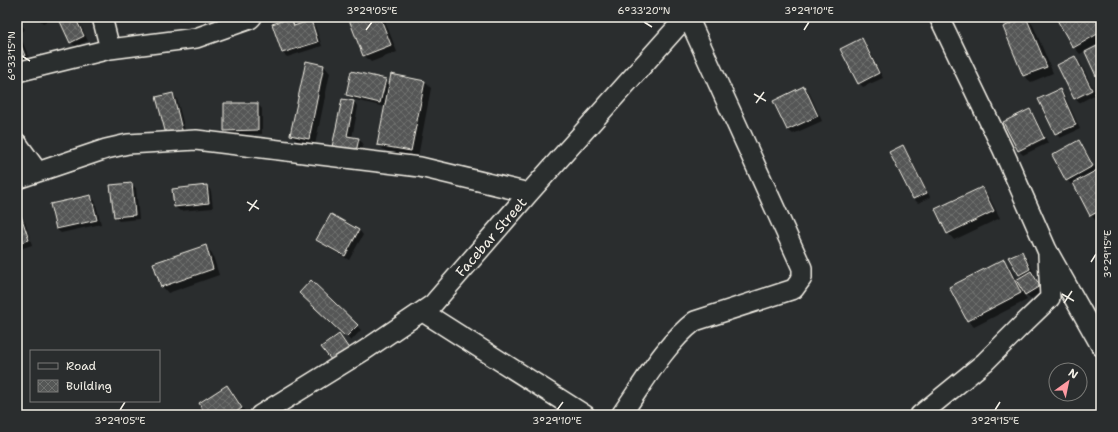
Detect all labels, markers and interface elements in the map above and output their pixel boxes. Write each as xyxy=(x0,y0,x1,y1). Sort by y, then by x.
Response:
text: 3°29'05"E xyxy=(346,4,398,17)
text: 6°33'20"N xyxy=(618,4,670,17)
text: 3°29'10"E xyxy=(784,4,834,17)
text: 6°33'15"N xyxy=(5,31,18,81)
street label: Facebar Street xyxy=(452,194,530,280)
text: 3°29'15"E xyxy=(1101,230,1114,278)
legend xyxy=(30,350,160,402)
text: Road xyxy=(66,358,97,374)
north arrow xyxy=(1048,362,1088,402)
text: N xyxy=(1065,365,1081,383)
text: Building xyxy=(66,378,112,394)
text: 3°29'05"E xyxy=(94,414,146,427)
text: 3°29'10"E xyxy=(532,414,582,427)
text: 3°29'15"E xyxy=(971,414,1019,427)

